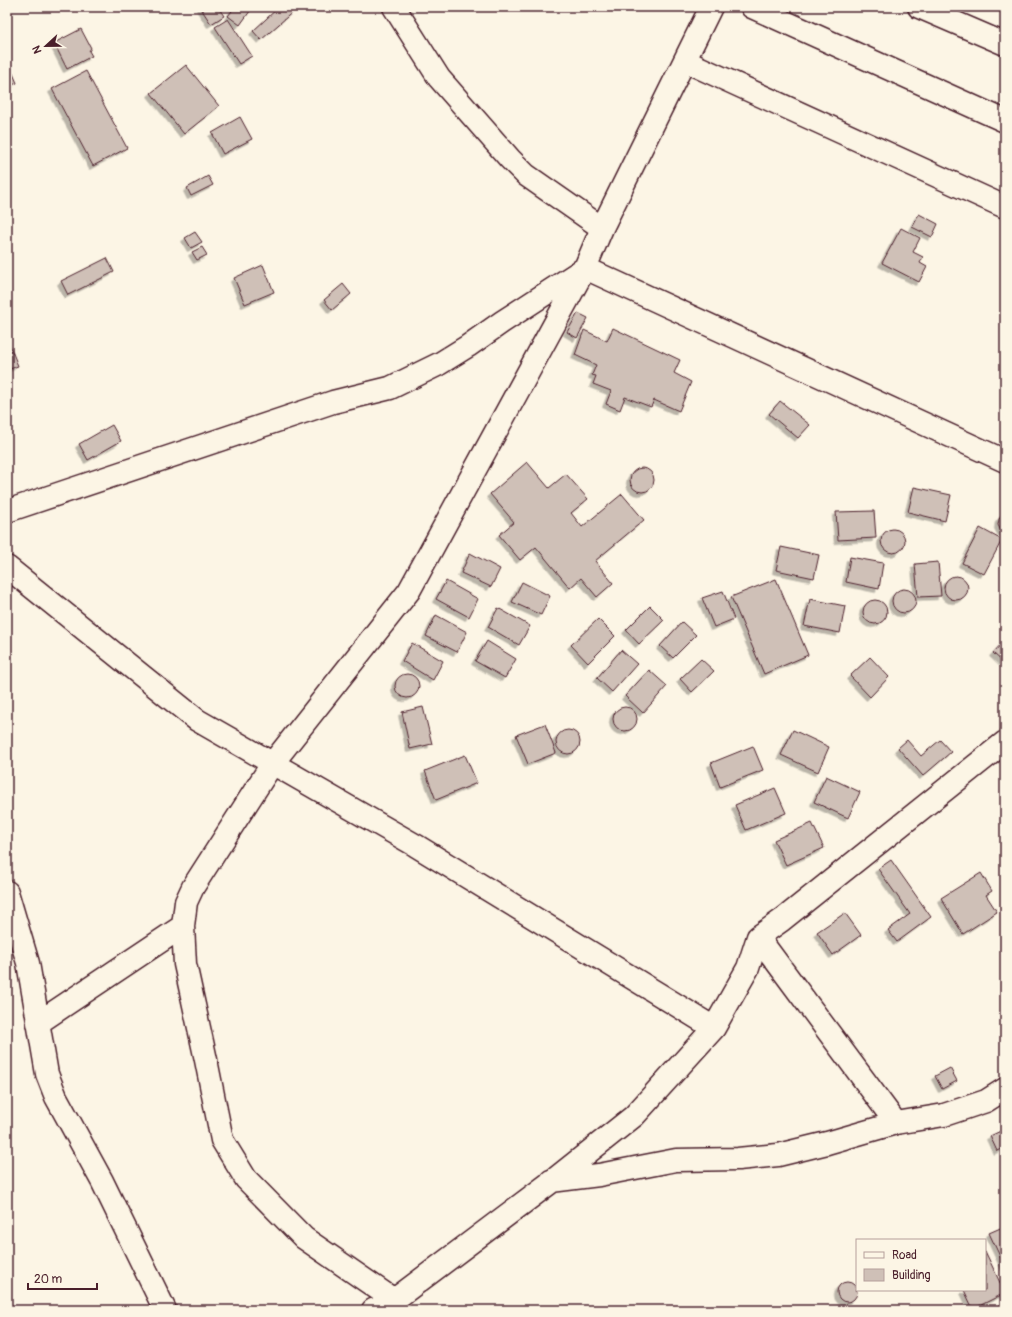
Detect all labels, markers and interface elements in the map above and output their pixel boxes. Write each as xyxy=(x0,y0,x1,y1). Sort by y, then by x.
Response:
north arrow xyxy=(26,26,66,66)
text: N xyxy=(30,43,45,55)
legend xyxy=(856,1239,986,1291)
text: Road xyxy=(892,1248,917,1263)
scale bar xyxy=(28,1265,97,1291)
text: Building xyxy=(892,1268,931,1283)
text: 20 m xyxy=(34,1272,63,1287)

